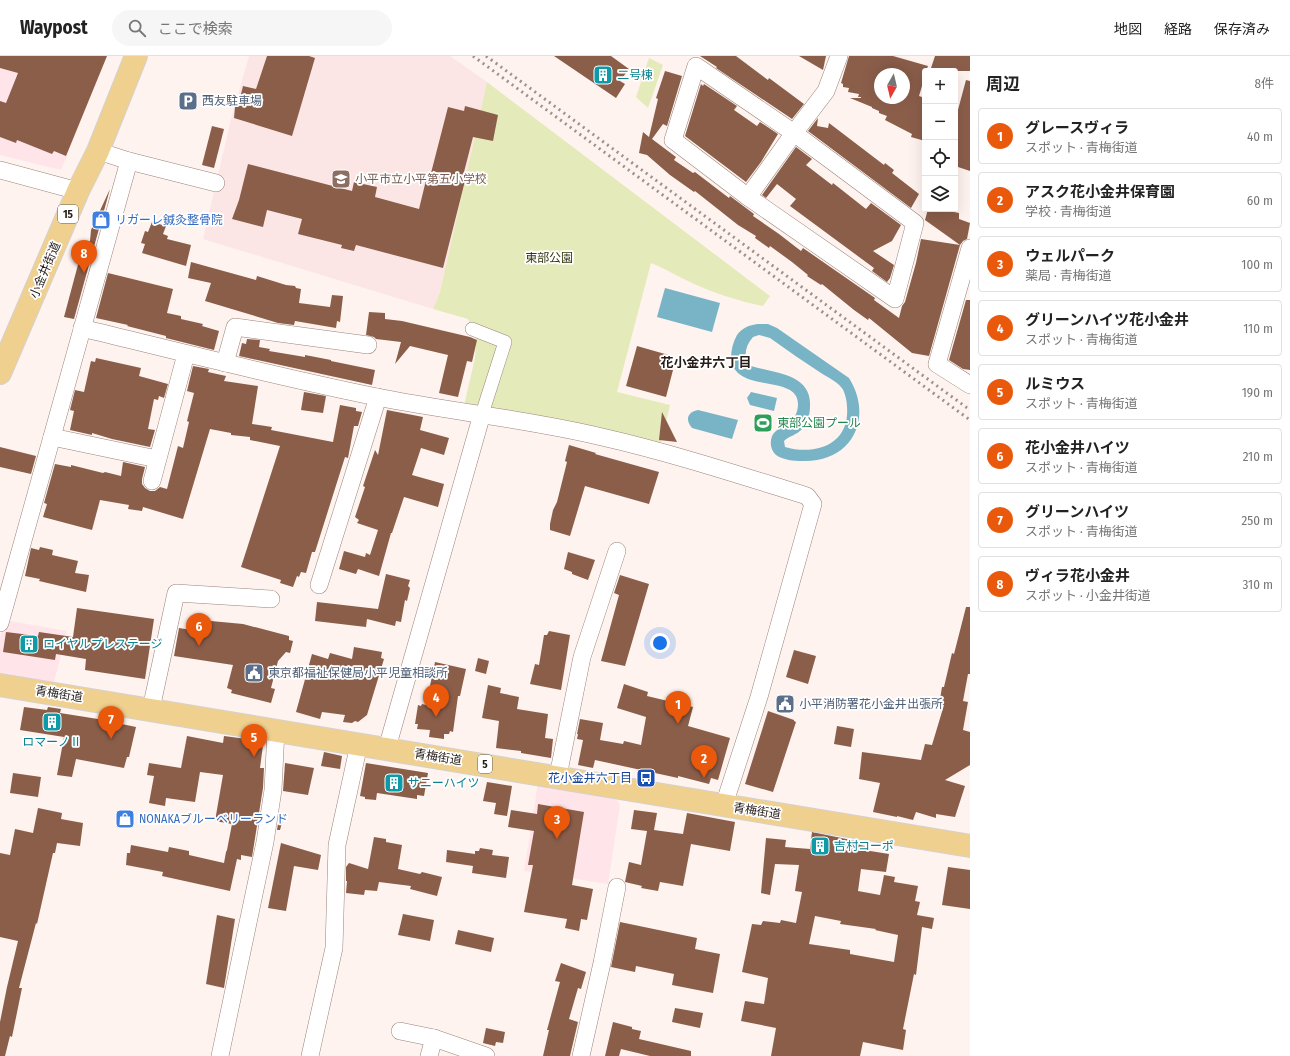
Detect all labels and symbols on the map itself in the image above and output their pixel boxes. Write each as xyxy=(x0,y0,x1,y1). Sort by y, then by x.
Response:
building icon: 二号棟 xyxy=(592,64,614,86)
place label: 二号棟 xyxy=(617,68,653,82)
north arrow xyxy=(874,68,910,104)
parking icon: 西友駐車場 xyxy=(177,90,199,112)
place label: 西友駐車場 xyxy=(202,94,262,108)
school or university icon: 小平市立小平第五小学校 xyxy=(330,168,352,190)
place label: 小平市立小平第五小学校 xyxy=(355,172,487,186)
road number: 15 xyxy=(58,205,78,223)
shop icon: リガーレ鍼灸整骨院 xyxy=(90,209,112,231)
place label: リガーレ鍼灸整骨院 xyxy=(115,213,223,227)
street label: 小金井街道 xyxy=(27,240,63,300)
pin: 8 xyxy=(71,240,97,273)
park label: 東部公園 xyxy=(525,251,573,265)
district label: 花小金井六丁目 xyxy=(660,355,752,370)
sports icon: 東部公園プール xyxy=(752,412,774,434)
place label: 東部公園プール xyxy=(777,416,861,430)
pin: 6 xyxy=(186,613,212,646)
building icon: ロイヤルプレステージ xyxy=(18,633,40,655)
your location xyxy=(650,633,670,653)
place label: ロイヤルプレステージ xyxy=(43,637,162,651)
public building icon: 東京都福祉保健局小平児童相談所 xyxy=(243,662,265,684)
place label: 東京都福祉保健局小平児童相談所 xyxy=(268,666,448,680)
street label: 青梅街道 xyxy=(34,683,84,705)
pin: 4 xyxy=(423,684,449,717)
pin: 1 xyxy=(665,691,691,724)
public building icon: 小平消防署花小金井出張所 xyxy=(774,693,796,715)
place label: 小平消防署花小金井出張所 xyxy=(799,697,943,711)
pin: 7 xyxy=(98,706,124,739)
building icon: ロマーノⅡ xyxy=(41,711,63,733)
pin: 5 xyxy=(241,724,267,757)
place label: ロマーノⅡ xyxy=(22,735,82,749)
pin: 2 xyxy=(691,745,717,778)
street label: 青梅街道 xyxy=(413,746,463,768)
road number: 5 xyxy=(478,755,492,773)
bus stop icon: 花小金井六丁目 xyxy=(635,767,657,789)
place label: 花小金井六丁目 xyxy=(548,771,632,785)
building icon: サニーハイツ xyxy=(383,772,405,794)
place label: サニーハイツ xyxy=(408,776,480,790)
street label: 青梅街道 xyxy=(732,800,782,822)
pin: 3 xyxy=(544,806,570,839)
shop icon: NONAKAブルーベリーランド xyxy=(114,808,136,830)
place label: NONAKAブルーベリーランド xyxy=(139,812,288,826)
building icon: 吉村コーポ xyxy=(809,835,831,857)
place label: 吉村コーポ xyxy=(834,839,894,853)

